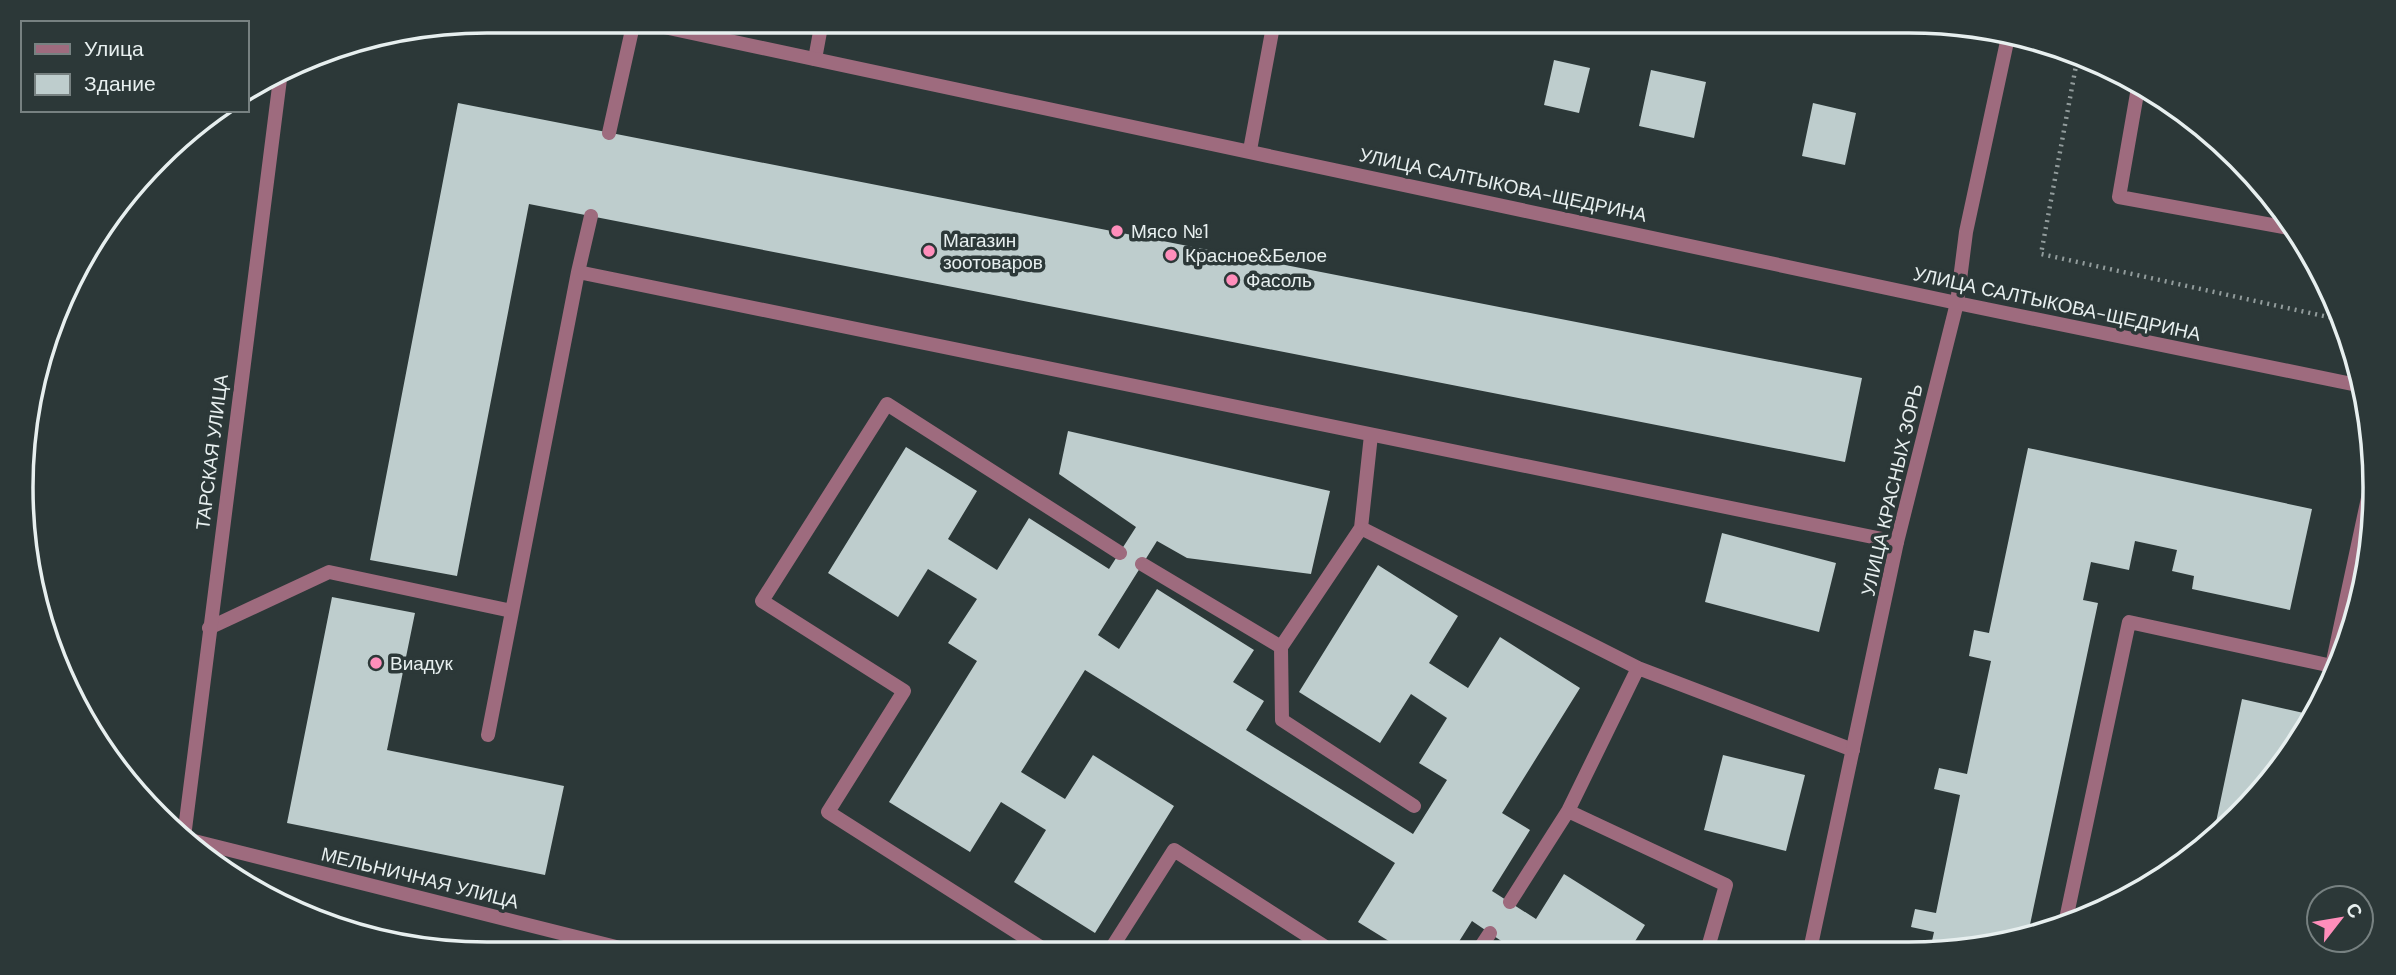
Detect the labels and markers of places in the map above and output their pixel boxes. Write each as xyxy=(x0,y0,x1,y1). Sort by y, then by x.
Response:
place label: Мясо №1 xyxy=(1131,219,1209,244)
marker: Мясо №1 xyxy=(1109,223,1125,239)
place label: Магазин зоотоваров xyxy=(943,228,1043,275)
marker: Магазин зоотоваров xyxy=(921,243,937,259)
place label: Красное&Белое xyxy=(1185,243,1327,268)
marker: Красное&Белое xyxy=(1163,247,1179,263)
place label: Фасоль xyxy=(1246,268,1312,293)
marker: Фасоль xyxy=(1224,272,1240,288)
place label: Виадук xyxy=(390,651,453,676)
marker: Виадук xyxy=(368,655,384,671)

